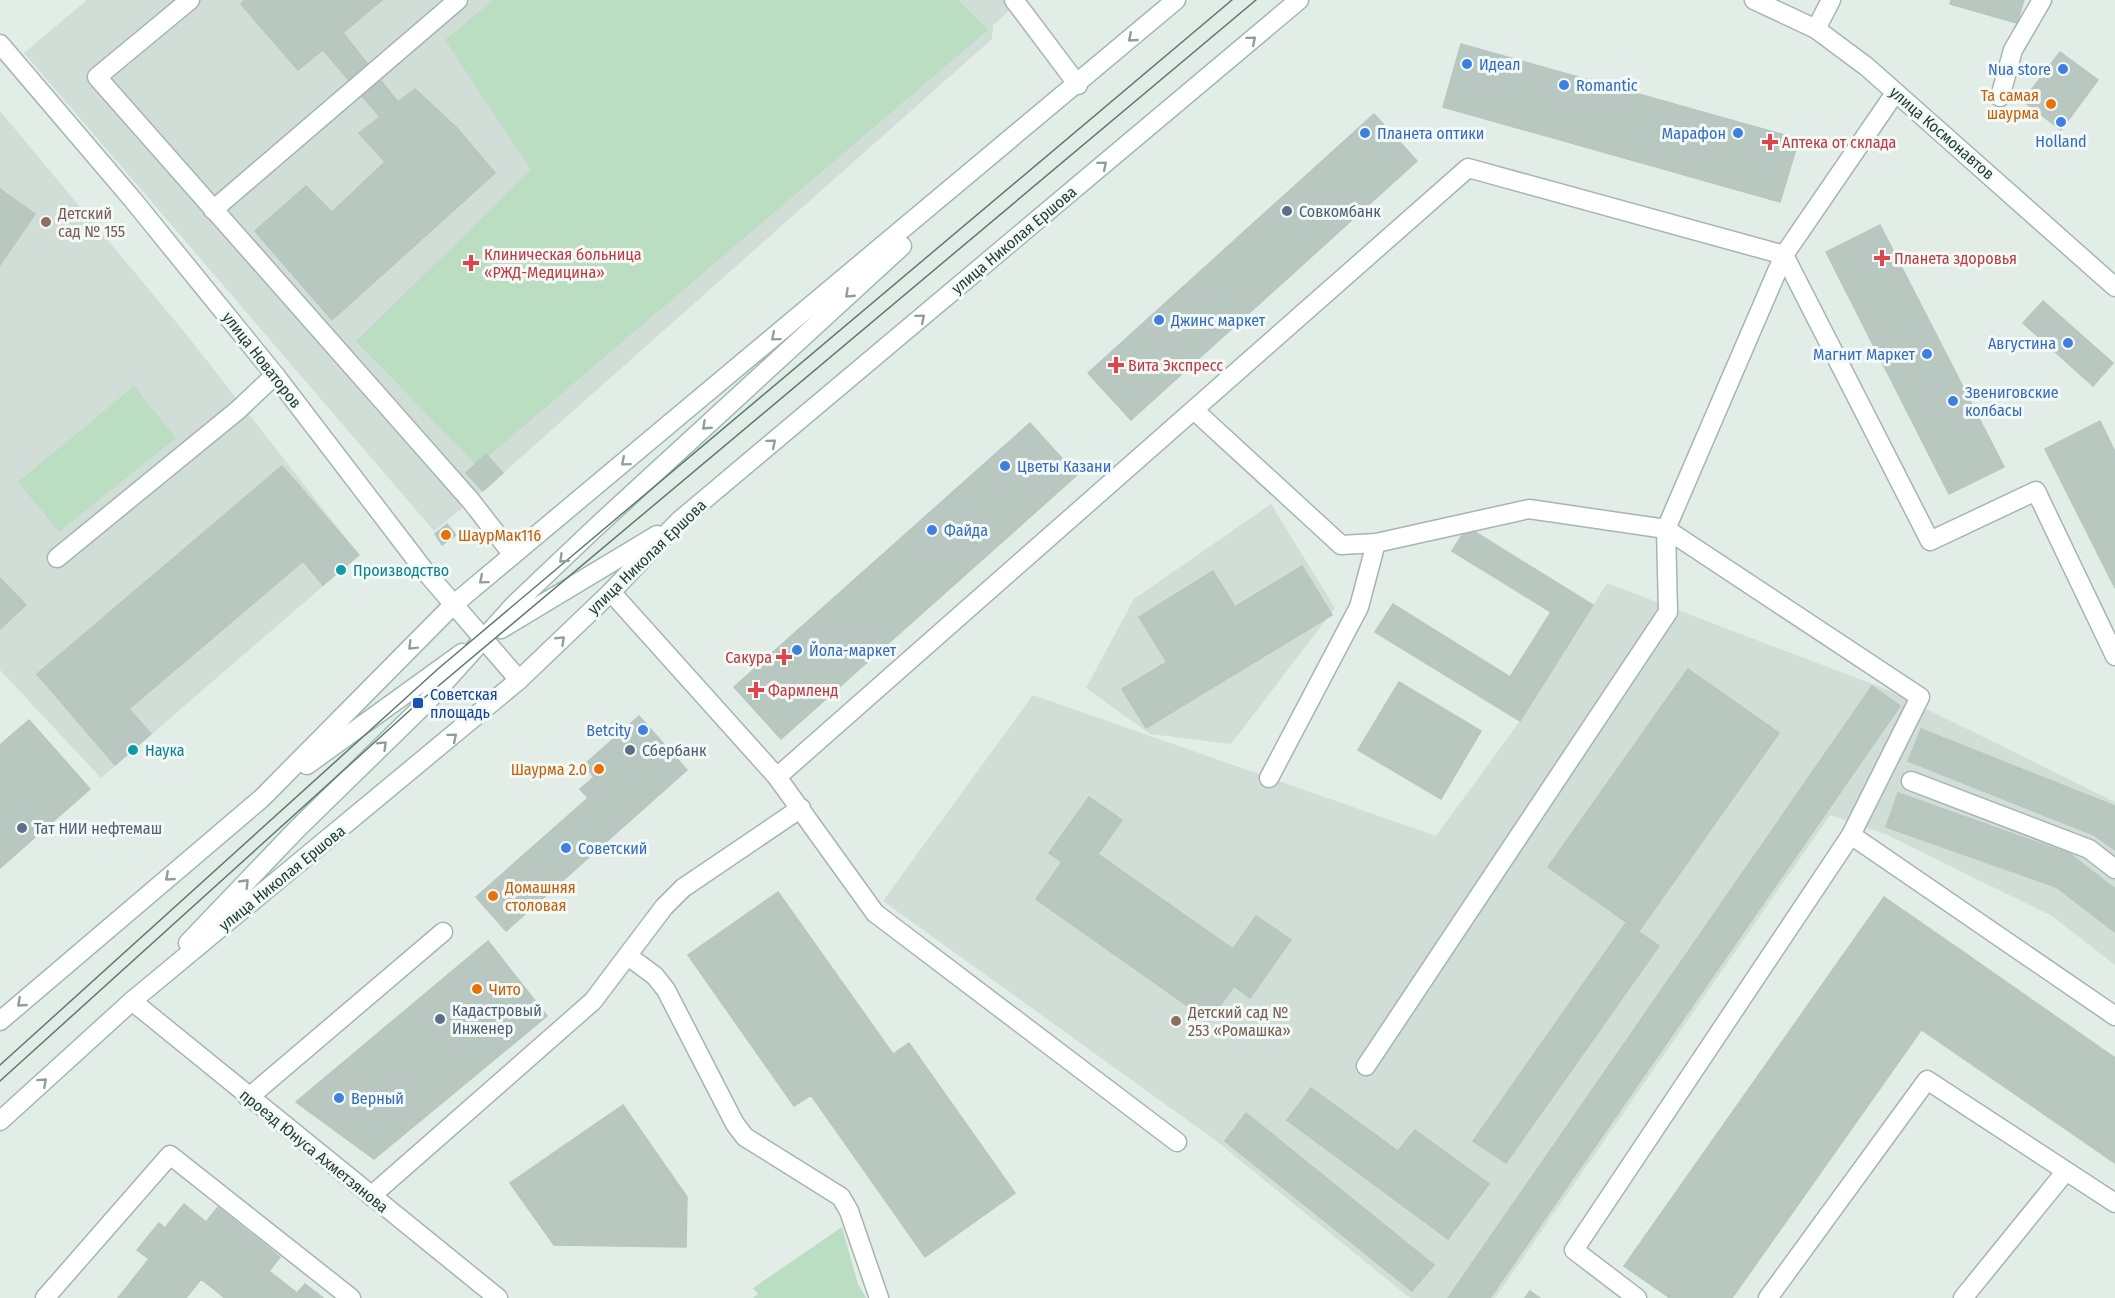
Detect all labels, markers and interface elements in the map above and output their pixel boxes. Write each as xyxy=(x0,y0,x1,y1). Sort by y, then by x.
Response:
one-way arrow xyxy=(1128,31,1139,42)
one-way arrow xyxy=(1245,36,1256,47)
place label: Идеал xyxy=(1479,55,1521,74)
marker: Идеал xyxy=(1460,57,1474,71)
place label: Nua store xyxy=(1988,60,2051,79)
marker: Nua store xyxy=(2056,62,2070,76)
place label: Romantic xyxy=(1576,76,1638,95)
marker: Romantic xyxy=(1557,78,1571,92)
street label: улица Космонавтов xyxy=(1886,82,1998,184)
place label: Та самая шаурма xyxy=(1981,86,2039,123)
marker: Та самая шаурма xyxy=(2044,97,2058,111)
marker: Holland xyxy=(2054,115,2068,129)
place label: Планета оптики xyxy=(1377,124,1484,143)
place label: Марафон xyxy=(1662,124,1726,143)
marker: Планета оптики xyxy=(1358,126,1372,140)
marker: Марафон xyxy=(1731,126,1745,140)
place label: Holland xyxy=(2035,132,2087,151)
place label: Аптека от склада xyxy=(1782,133,1897,152)
marker: Аптека от склада xyxy=(1763,135,1777,149)
one-way arrow xyxy=(1096,162,1107,173)
street label: улица Николая Ершова xyxy=(948,182,1080,298)
place label: Совкомбанк xyxy=(1299,202,1381,221)
place label: Детский сад № 155 xyxy=(57,204,125,241)
marker: Совкомбанк xyxy=(1280,204,1294,218)
marker: Детский сад № 155 xyxy=(39,215,53,229)
place label: Клиническая больница «РЖД-Медицина» xyxy=(484,245,642,282)
place label: Планета здоровья xyxy=(1894,249,2017,268)
marker: Планета здоровья xyxy=(1875,251,1889,265)
marker: Клиническая больница «РЖД-Медицина» xyxy=(462,254,480,272)
one-way arrow xyxy=(846,287,857,298)
street label: улица Новаторов xyxy=(219,308,305,412)
place label: Джинс маркет xyxy=(1170,311,1266,330)
marker: Джинс маркет xyxy=(1152,313,1166,327)
one-way arrow xyxy=(914,314,925,325)
one-way arrow xyxy=(771,330,782,341)
place label: Августина xyxy=(1988,334,2056,353)
marker: Августина xyxy=(2061,336,2075,350)
place label: Магнит Маркет xyxy=(1813,345,1916,364)
marker: Магнит Маркет xyxy=(1920,347,1934,361)
place label: Вита Экспресс xyxy=(1128,356,1223,375)
marker: Вита Экспресс xyxy=(1109,358,1123,372)
place label: Звениговские колбасы xyxy=(1965,383,2059,420)
marker: Звениговские колбасы xyxy=(1946,394,1960,408)
one-way arrow xyxy=(702,419,712,430)
one-way arrow xyxy=(765,440,776,451)
one-way arrow xyxy=(621,454,632,465)
place label: Цветы Казани xyxy=(1017,457,1111,476)
marker: Цветы Казани xyxy=(998,459,1012,473)
street label: улица Николая Ершова xyxy=(584,495,710,618)
place label: Файда xyxy=(944,521,988,540)
marker: Файда xyxy=(925,523,939,537)
place label: ШаурМак116 xyxy=(458,526,541,545)
marker: ШаурМак116 xyxy=(439,528,453,542)
one-way arrow xyxy=(559,551,570,562)
place label: Производство xyxy=(353,561,449,580)
marker: Производство xyxy=(334,563,348,577)
one-way arrow xyxy=(479,573,490,584)
one-way arrow xyxy=(555,636,565,647)
one-way arrow xyxy=(409,639,420,650)
place label: Йола-маркет xyxy=(809,641,897,660)
marker: Йола-маркет xyxy=(790,643,804,657)
place label: Сакура xyxy=(725,648,772,667)
marker: Сакура xyxy=(777,650,791,664)
place label: Фармленд xyxy=(768,681,838,700)
marker: Фармленд xyxy=(749,683,763,697)
place label: Советская площадь xyxy=(430,685,498,722)
marker: Советская площадь xyxy=(411,696,425,710)
place label: Betcity xyxy=(586,721,632,740)
marker: Betcity xyxy=(636,723,650,737)
one-way arrow xyxy=(446,733,457,744)
place label: Наука xyxy=(145,741,185,760)
one-way arrow xyxy=(376,741,386,752)
place label: Сбербанк xyxy=(642,741,707,760)
marker: Наука xyxy=(126,743,140,757)
marker: Сбербанк xyxy=(623,743,637,757)
place label: Шаурма 2.0 xyxy=(511,760,587,779)
marker: Шаурма 2.0 xyxy=(592,762,606,776)
place label: Тат НИИ нефтемаш xyxy=(34,819,162,838)
marker: Тат НИИ нефтемаш xyxy=(15,821,29,835)
street label: улица Николая Ершова xyxy=(215,821,349,935)
place label: Советский xyxy=(578,839,647,858)
marker: Советский xyxy=(559,841,573,855)
one-way arrow xyxy=(165,870,176,881)
place label: Домашняя столовая xyxy=(504,878,576,915)
one-way arrow xyxy=(238,879,249,890)
marker: Домашняя столовая xyxy=(486,889,500,903)
place label: Чито xyxy=(489,980,521,999)
marker: Чито xyxy=(470,982,484,996)
one-way arrow xyxy=(17,996,28,1007)
place label: Кадастровый Инженер xyxy=(452,1001,542,1038)
place label: Детский сад № 253 «Ромашка» xyxy=(1187,1003,1291,1040)
marker: Кадастровый Инженер xyxy=(433,1012,447,1026)
marker: Детский сад № 253 «Ромашка» xyxy=(1169,1014,1183,1028)
one-way arrow xyxy=(37,1078,47,1089)
street label: проезд Юнуса Ахметзянова xyxy=(236,1085,392,1217)
place label: Верный xyxy=(351,1089,404,1108)
marker: Верный xyxy=(332,1091,346,1105)

